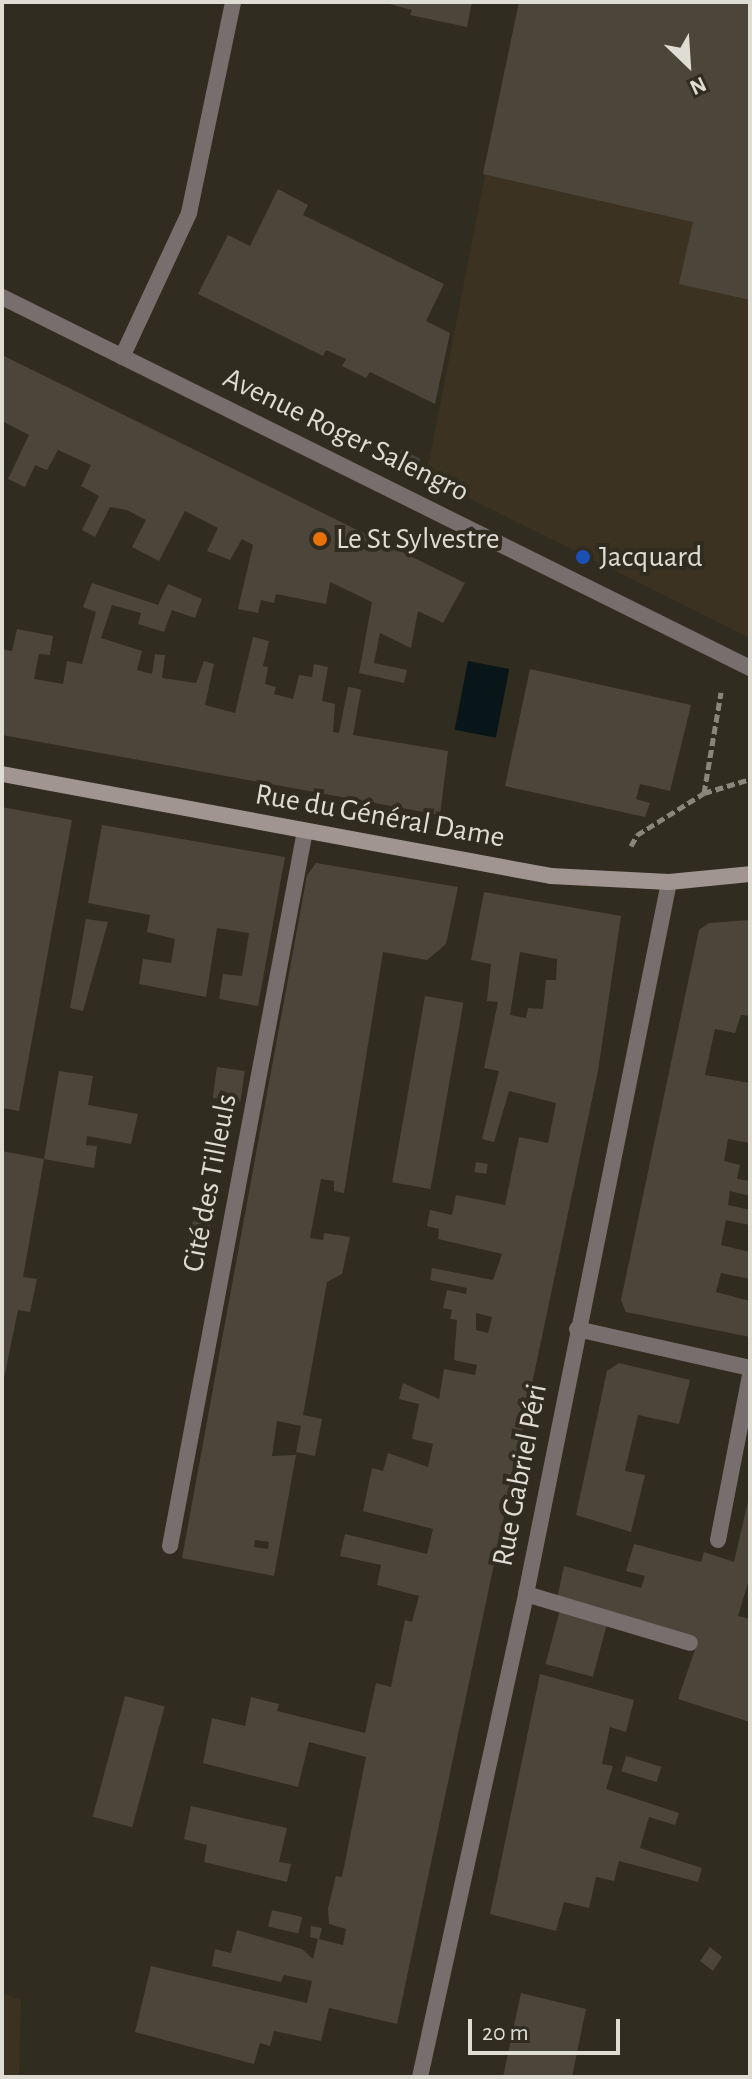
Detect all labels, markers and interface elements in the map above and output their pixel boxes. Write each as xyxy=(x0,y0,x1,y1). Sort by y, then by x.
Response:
north arrow xyxy=(648,24,728,104)
text: N xyxy=(687,73,710,99)
street label: Avenue Roger Salengro xyxy=(217,360,475,510)
place label: Le St Sylvestre xyxy=(336,521,500,557)
marker: Le St Sylvestre xyxy=(311,530,329,548)
place label: Jacquard xyxy=(599,539,702,575)
marker: Jacquard xyxy=(574,548,592,566)
street label: Rue du Général Dame xyxy=(252,776,508,856)
street label: Cité des Tilleuls xyxy=(175,1091,245,1275)
street label: Rue Gabriel Péri xyxy=(485,1381,555,1569)
scale bar xyxy=(472,2003,624,2053)
text: 20 m xyxy=(482,2021,529,2045)

